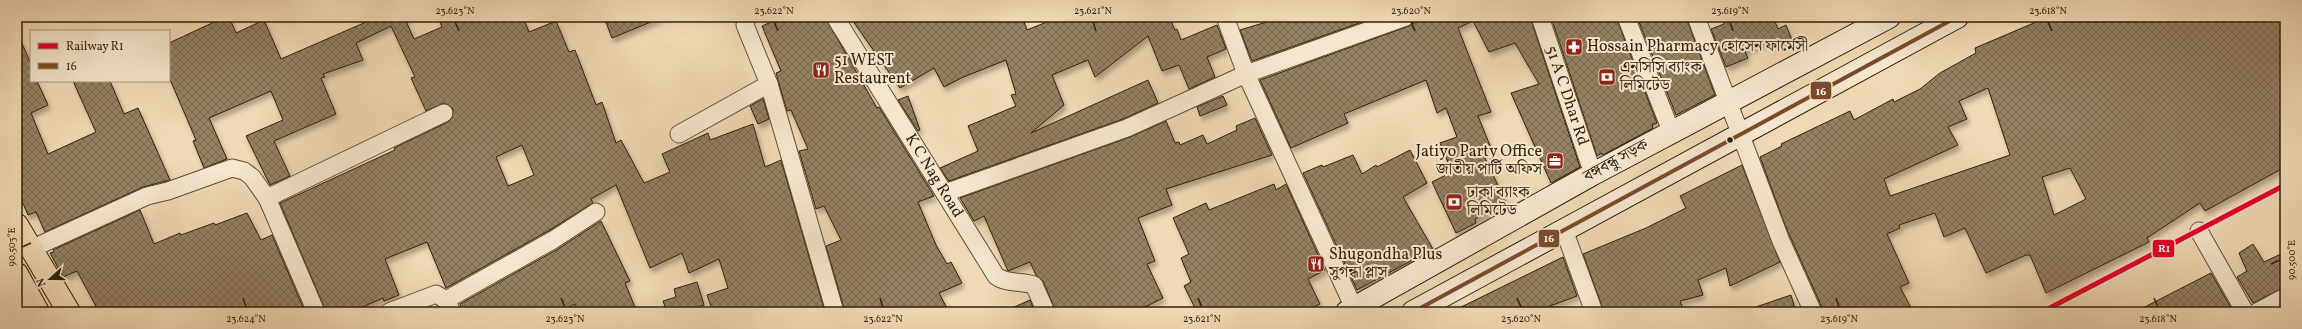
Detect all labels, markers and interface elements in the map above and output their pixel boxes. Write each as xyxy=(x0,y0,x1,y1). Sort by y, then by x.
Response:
text: 23.623°N xyxy=(436,4,475,18)
text: 23.622°N xyxy=(754,4,794,18)
text: 23.621°N xyxy=(1074,4,1113,18)
text: 23.620°N xyxy=(1391,4,1432,18)
text: 23.619°N xyxy=(1711,4,1749,18)
text: 23.618°N xyxy=(2029,4,2067,18)
legend xyxy=(30,30,170,82)
place label: Hossain Pharmacy হোসেন ফার্মেসী xyxy=(1587,36,1808,58)
pharmacy icon: Hossain Pharmacy হোসেন ফার্মেসী xyxy=(1564,37,1584,57)
text: Railway R1 xyxy=(66,39,124,55)
street label: 51 A C Dhar Rd xyxy=(1539,43,1594,148)
place label: 51 WEST Restaurent xyxy=(834,50,912,90)
place label: এনসিসি ব্যাংক লিমিটেড xyxy=(1619,57,1702,97)
text: 16 xyxy=(66,59,77,75)
restaurant icon: 51 WEST Restaurent xyxy=(811,60,831,80)
bank icon: এনসিসি ব্যাংক লিমিটেড xyxy=(1597,67,1617,87)
line badge: 16 xyxy=(1810,81,1832,100)
text: 16 xyxy=(1816,85,1826,100)
street label: K C Nag Road xyxy=(899,130,968,222)
street label: বঙ্গবন্ধু সড়ক xyxy=(1579,134,1653,188)
unlabelled marker xyxy=(1725,135,1735,145)
place label: Jatiyo Party Office জাতীয় পার্টি অফিস xyxy=(1416,141,1543,181)
office icon: Jatiyo Party Office জাতীয় পার্টি অফিস xyxy=(1545,151,1565,171)
place label: ঢাকা ব্যাংক লিমিটেড xyxy=(1466,182,1530,222)
bank icon: ঢাকা ব্যাংক লিমিটেড xyxy=(1444,192,1464,212)
text: 90.503°E xyxy=(5,228,19,266)
line badge: 16 xyxy=(1538,229,1560,248)
text: 16 xyxy=(1544,232,1554,247)
line badge: R1 xyxy=(2152,239,2175,258)
text: 90.500°E xyxy=(2285,240,2299,280)
text: R1 xyxy=(2158,242,2170,257)
place label: Shugondha Plus সুগন্ধা প্লাস xyxy=(1328,244,1442,284)
restaurant icon: Shugondha Plus সুগন্ধা প্লাস xyxy=(1306,254,1326,274)
north arrow xyxy=(30,259,70,299)
text: N xyxy=(34,276,50,288)
text: 23.624°N xyxy=(226,312,266,326)
text: 23.623°N xyxy=(546,312,585,326)
text: 23.622°N xyxy=(863,312,903,326)
text: 23.621°N xyxy=(1183,312,1222,326)
text: 23.620°N xyxy=(1501,312,1542,326)
text: 23.619°N xyxy=(1820,312,1858,326)
text: 23.618°N xyxy=(2139,312,2177,326)

